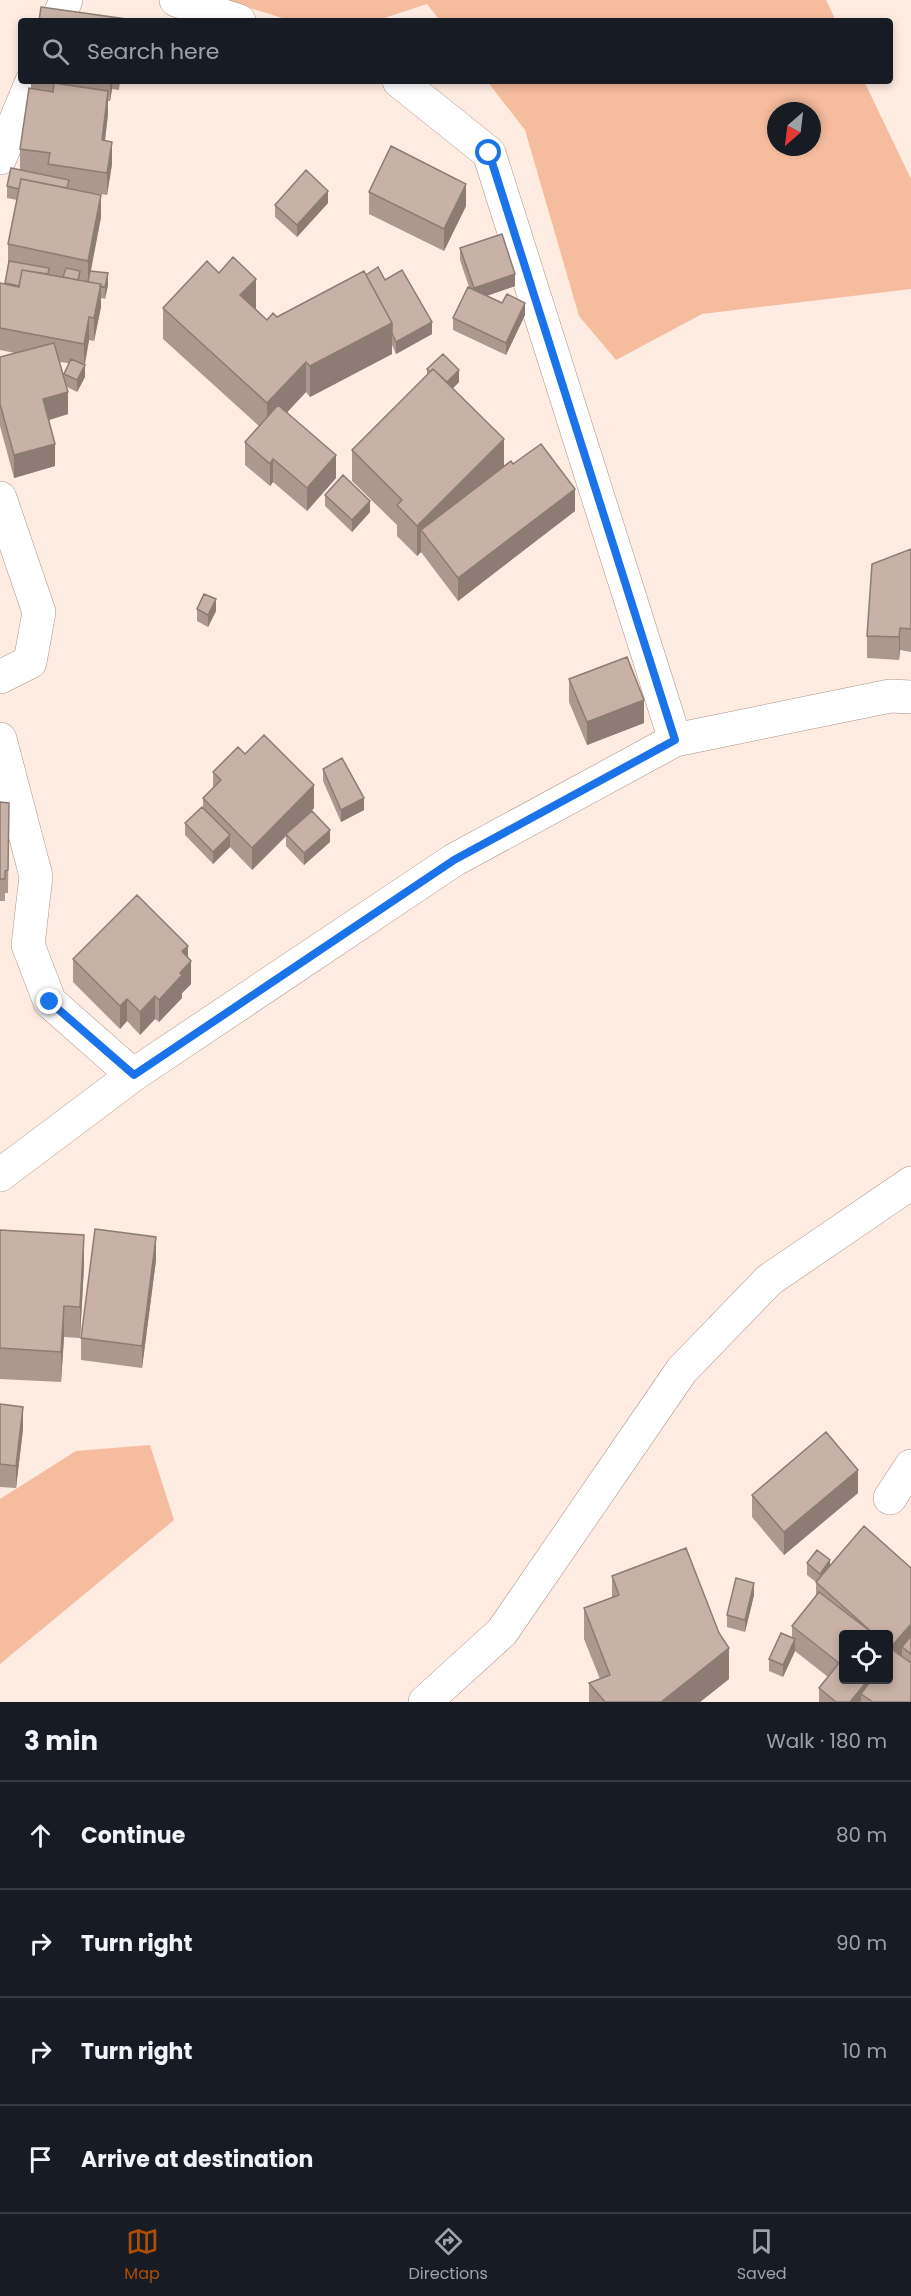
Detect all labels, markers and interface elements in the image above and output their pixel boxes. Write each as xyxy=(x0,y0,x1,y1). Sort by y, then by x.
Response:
search box xyxy=(18,18,893,84)
icon: search xyxy=(39,35,72,68)
text: Search here xyxy=(87,36,220,67)
north arrow xyxy=(767,102,821,156)
route start xyxy=(475,139,501,165)
route end xyxy=(36,988,62,1014)
map controls xyxy=(839,1630,893,1684)
button: locate xyxy=(839,1630,893,1684)
text: 3 min xyxy=(24,1723,98,1759)
text: Walk · 180 m xyxy=(766,1727,887,1755)
icon: ahead xyxy=(24,1819,57,1852)
text: Continue xyxy=(81,1820,185,1851)
text: 80 m xyxy=(836,1821,887,1849)
icon: right xyxy=(24,1927,57,1960)
text: Turn right xyxy=(81,1928,192,1959)
text: 90 m xyxy=(836,1929,887,1957)
icon: right xyxy=(24,2035,57,2068)
text: Turn right xyxy=(81,2036,192,2067)
text: 10 m xyxy=(842,2037,887,2065)
icon: arrive xyxy=(24,2143,57,2176)
text: Arrive at destination xyxy=(81,2144,313,2175)
tab: Map xyxy=(124,2225,160,2286)
tab: Directions xyxy=(409,2225,488,2286)
tab: Saved xyxy=(737,2225,787,2286)

